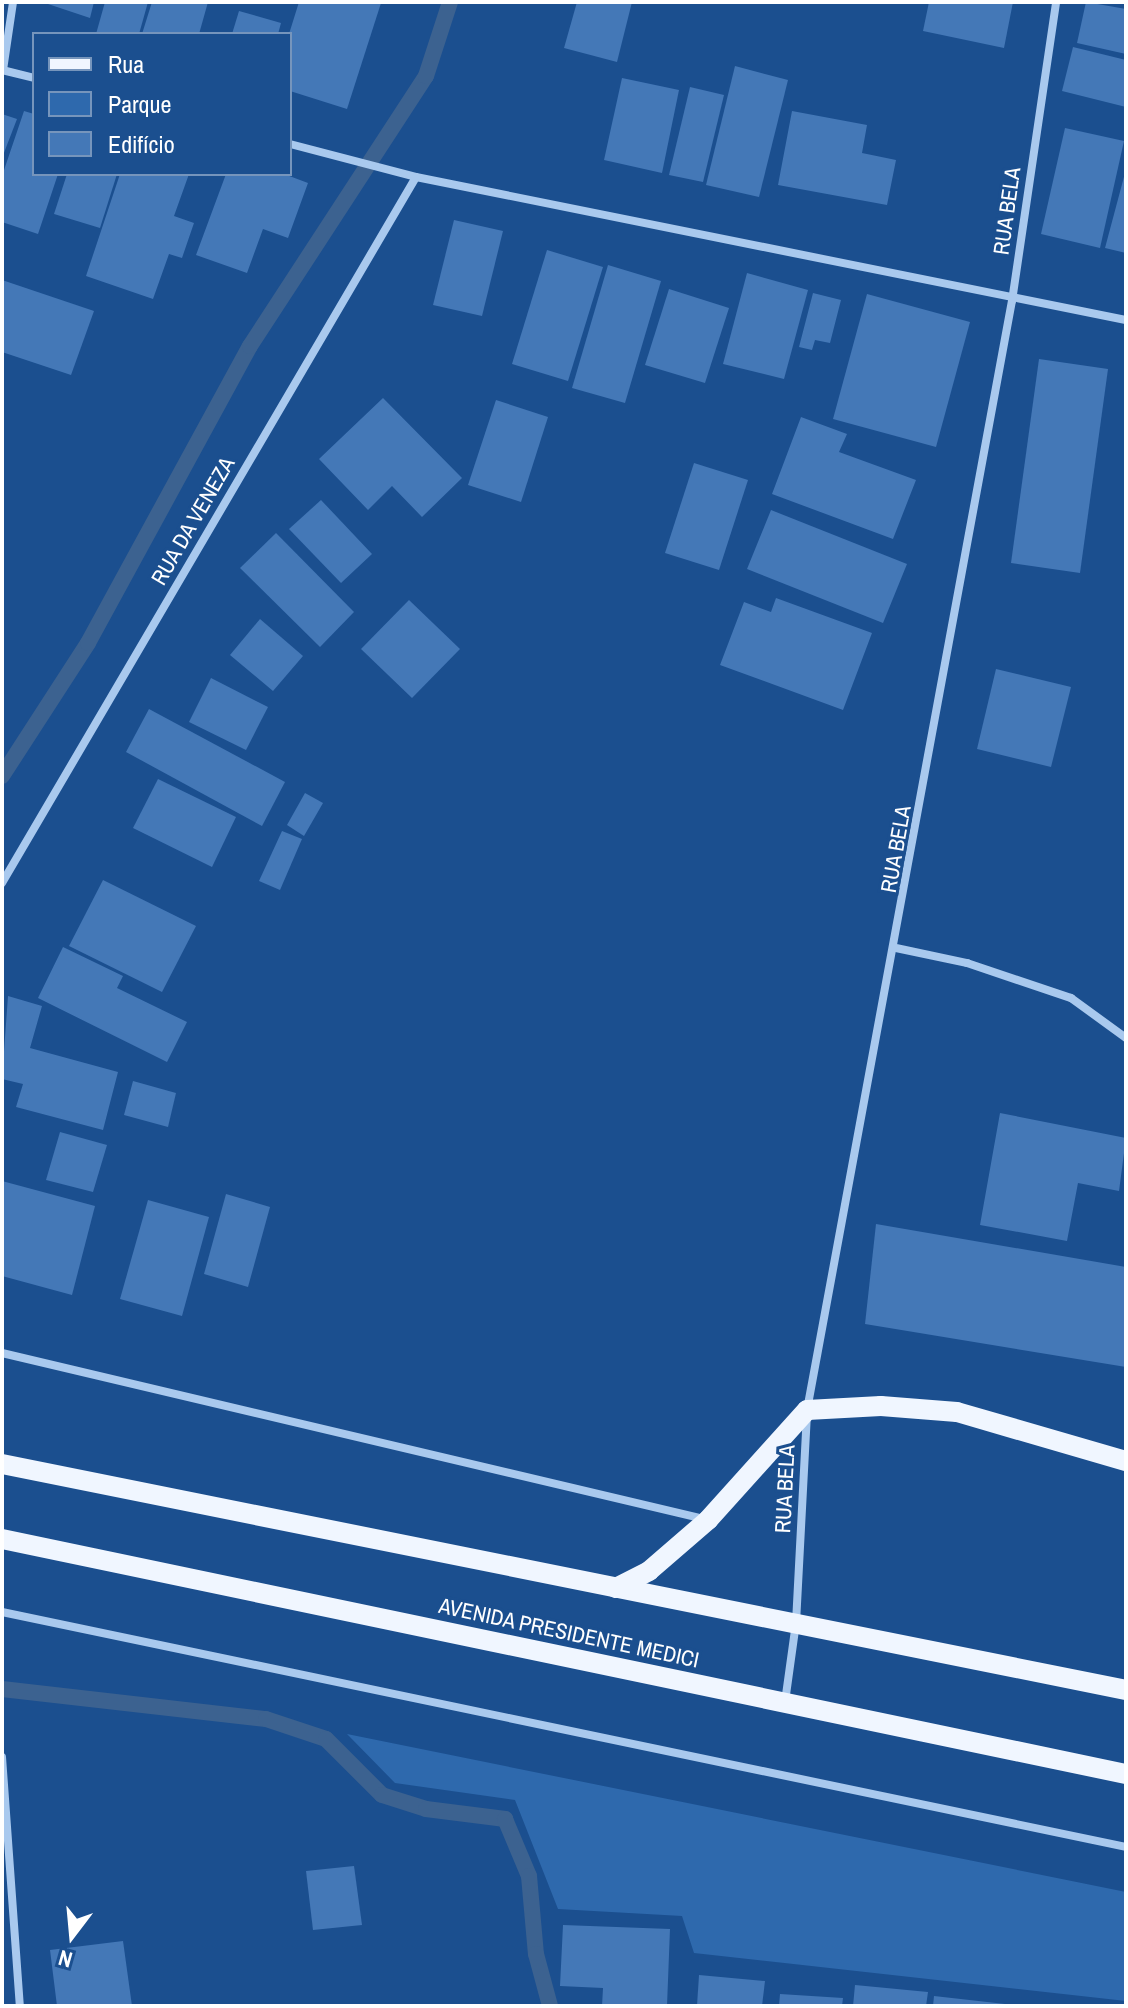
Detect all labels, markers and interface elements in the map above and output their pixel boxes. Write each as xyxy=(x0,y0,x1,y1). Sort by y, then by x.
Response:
legend xyxy=(32,32,292,176)
text: Rua xyxy=(108,48,144,80)
text: Parque xyxy=(108,88,171,120)
text: Edifício xyxy=(108,128,175,160)
street label: RUA BELA xyxy=(988,165,1026,257)
street label: RUA DA VENEZA xyxy=(145,451,241,591)
street label: RUA BELA xyxy=(875,803,917,895)
street label: RUA BELA xyxy=(769,1444,801,1534)
street label: AVENIDA PRESIDENTE MEDICI xyxy=(436,1592,702,1674)
north arrow xyxy=(32,1896,112,1976)
text: N xyxy=(55,1943,76,1975)

